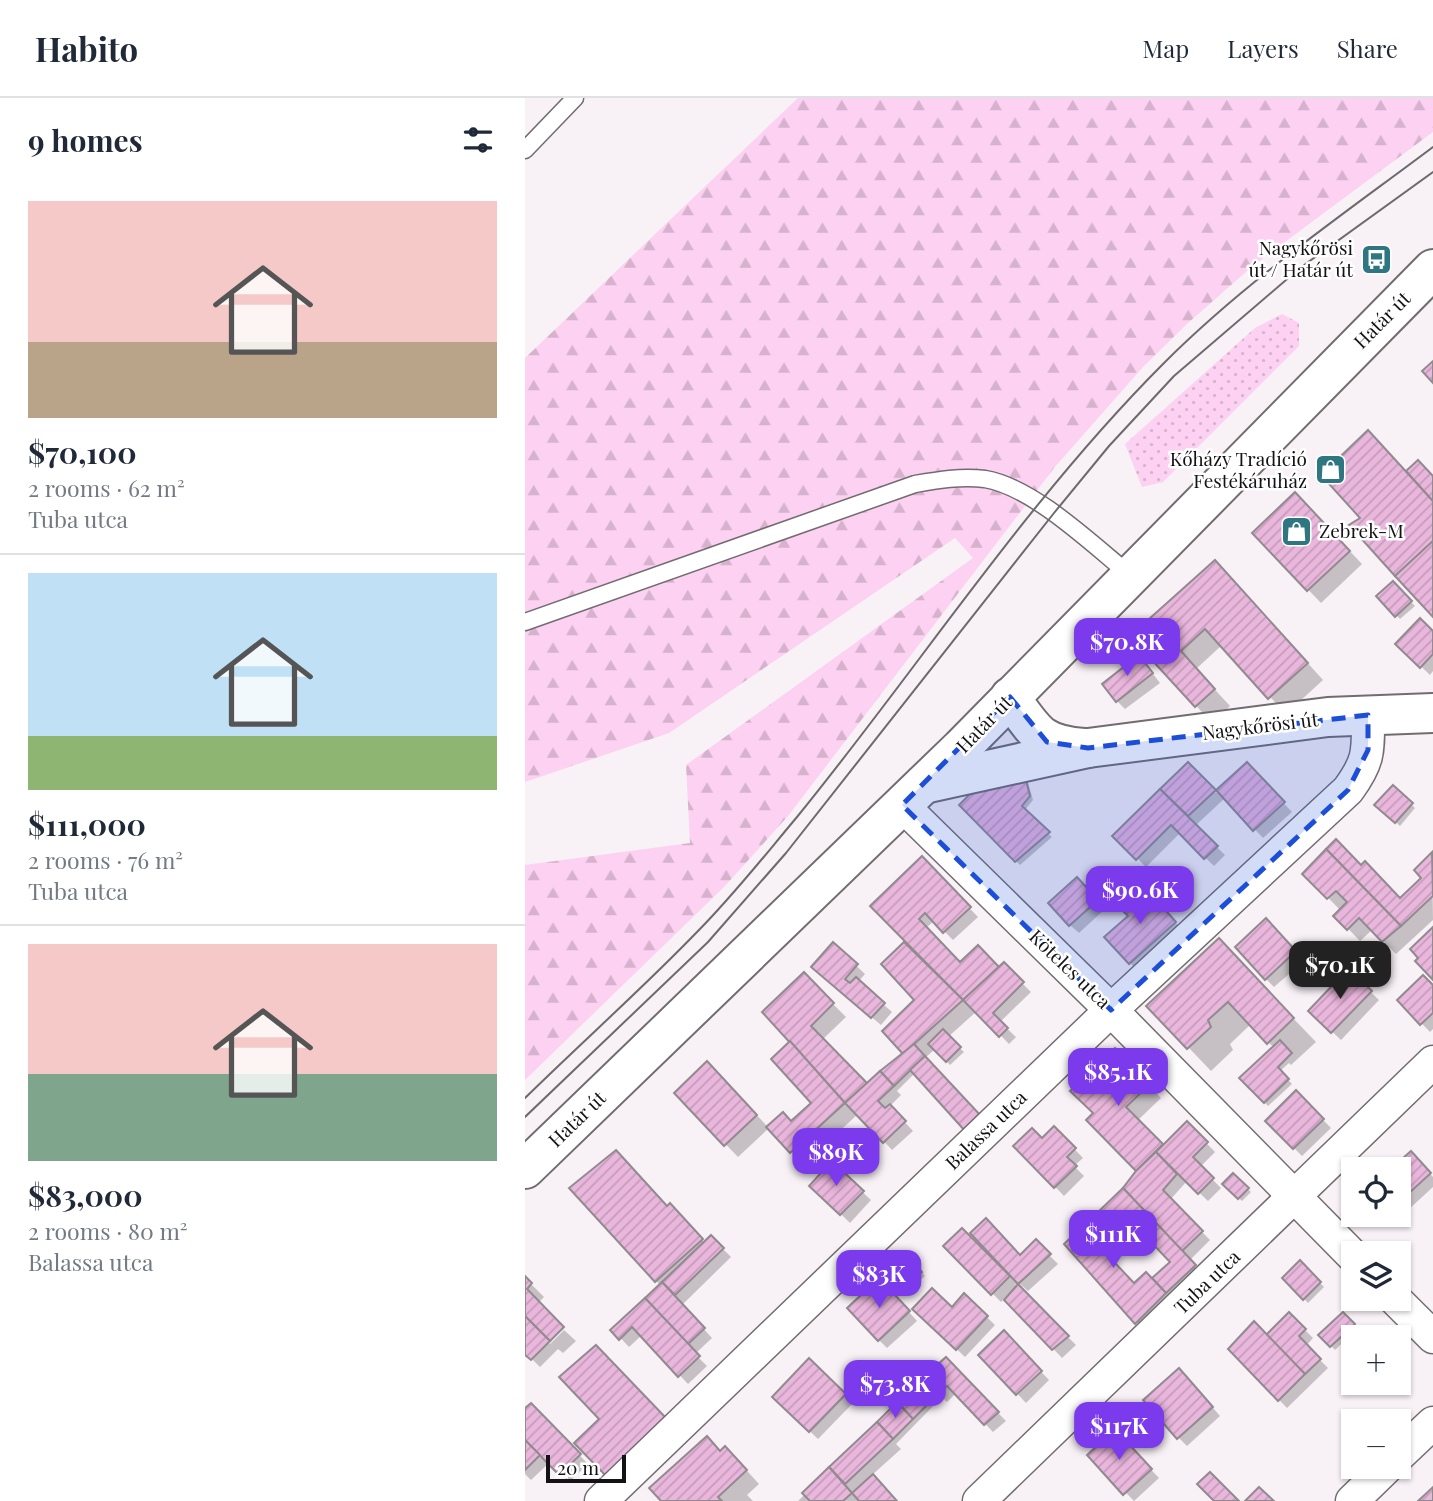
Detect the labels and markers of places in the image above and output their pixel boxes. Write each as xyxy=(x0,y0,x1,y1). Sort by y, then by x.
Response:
place label: Nagykőrösi út / Határ út xyxy=(1249,234,1353,282)
bus stop icon: Nagykőrösi út / Határ út xyxy=(1359,242,1393,276)
place label: Kőházy Tradíció Festékáruház xyxy=(1170,445,1307,493)
shop icon: Kőházy Tradíció Festékáruház xyxy=(1313,453,1347,487)
shop icon: Zebrek-M xyxy=(1279,514,1313,548)
place label: Zebrek-M xyxy=(1319,517,1404,543)
pin: $70.8K xyxy=(1070,618,1184,678)
pin: $90.6K xyxy=(1083,866,1197,926)
pin: $70.1K xyxy=(1283,942,1397,1001)
pin: $85.1K xyxy=(1061,1048,1175,1108)
pin: $89K xyxy=(795,1128,877,1188)
pin: $111K xyxy=(1064,1210,1162,1270)
pin: $83K xyxy=(838,1250,920,1310)
pin: $73.8K xyxy=(838,1360,952,1420)
pin: $117K xyxy=(1070,1402,1168,1462)

